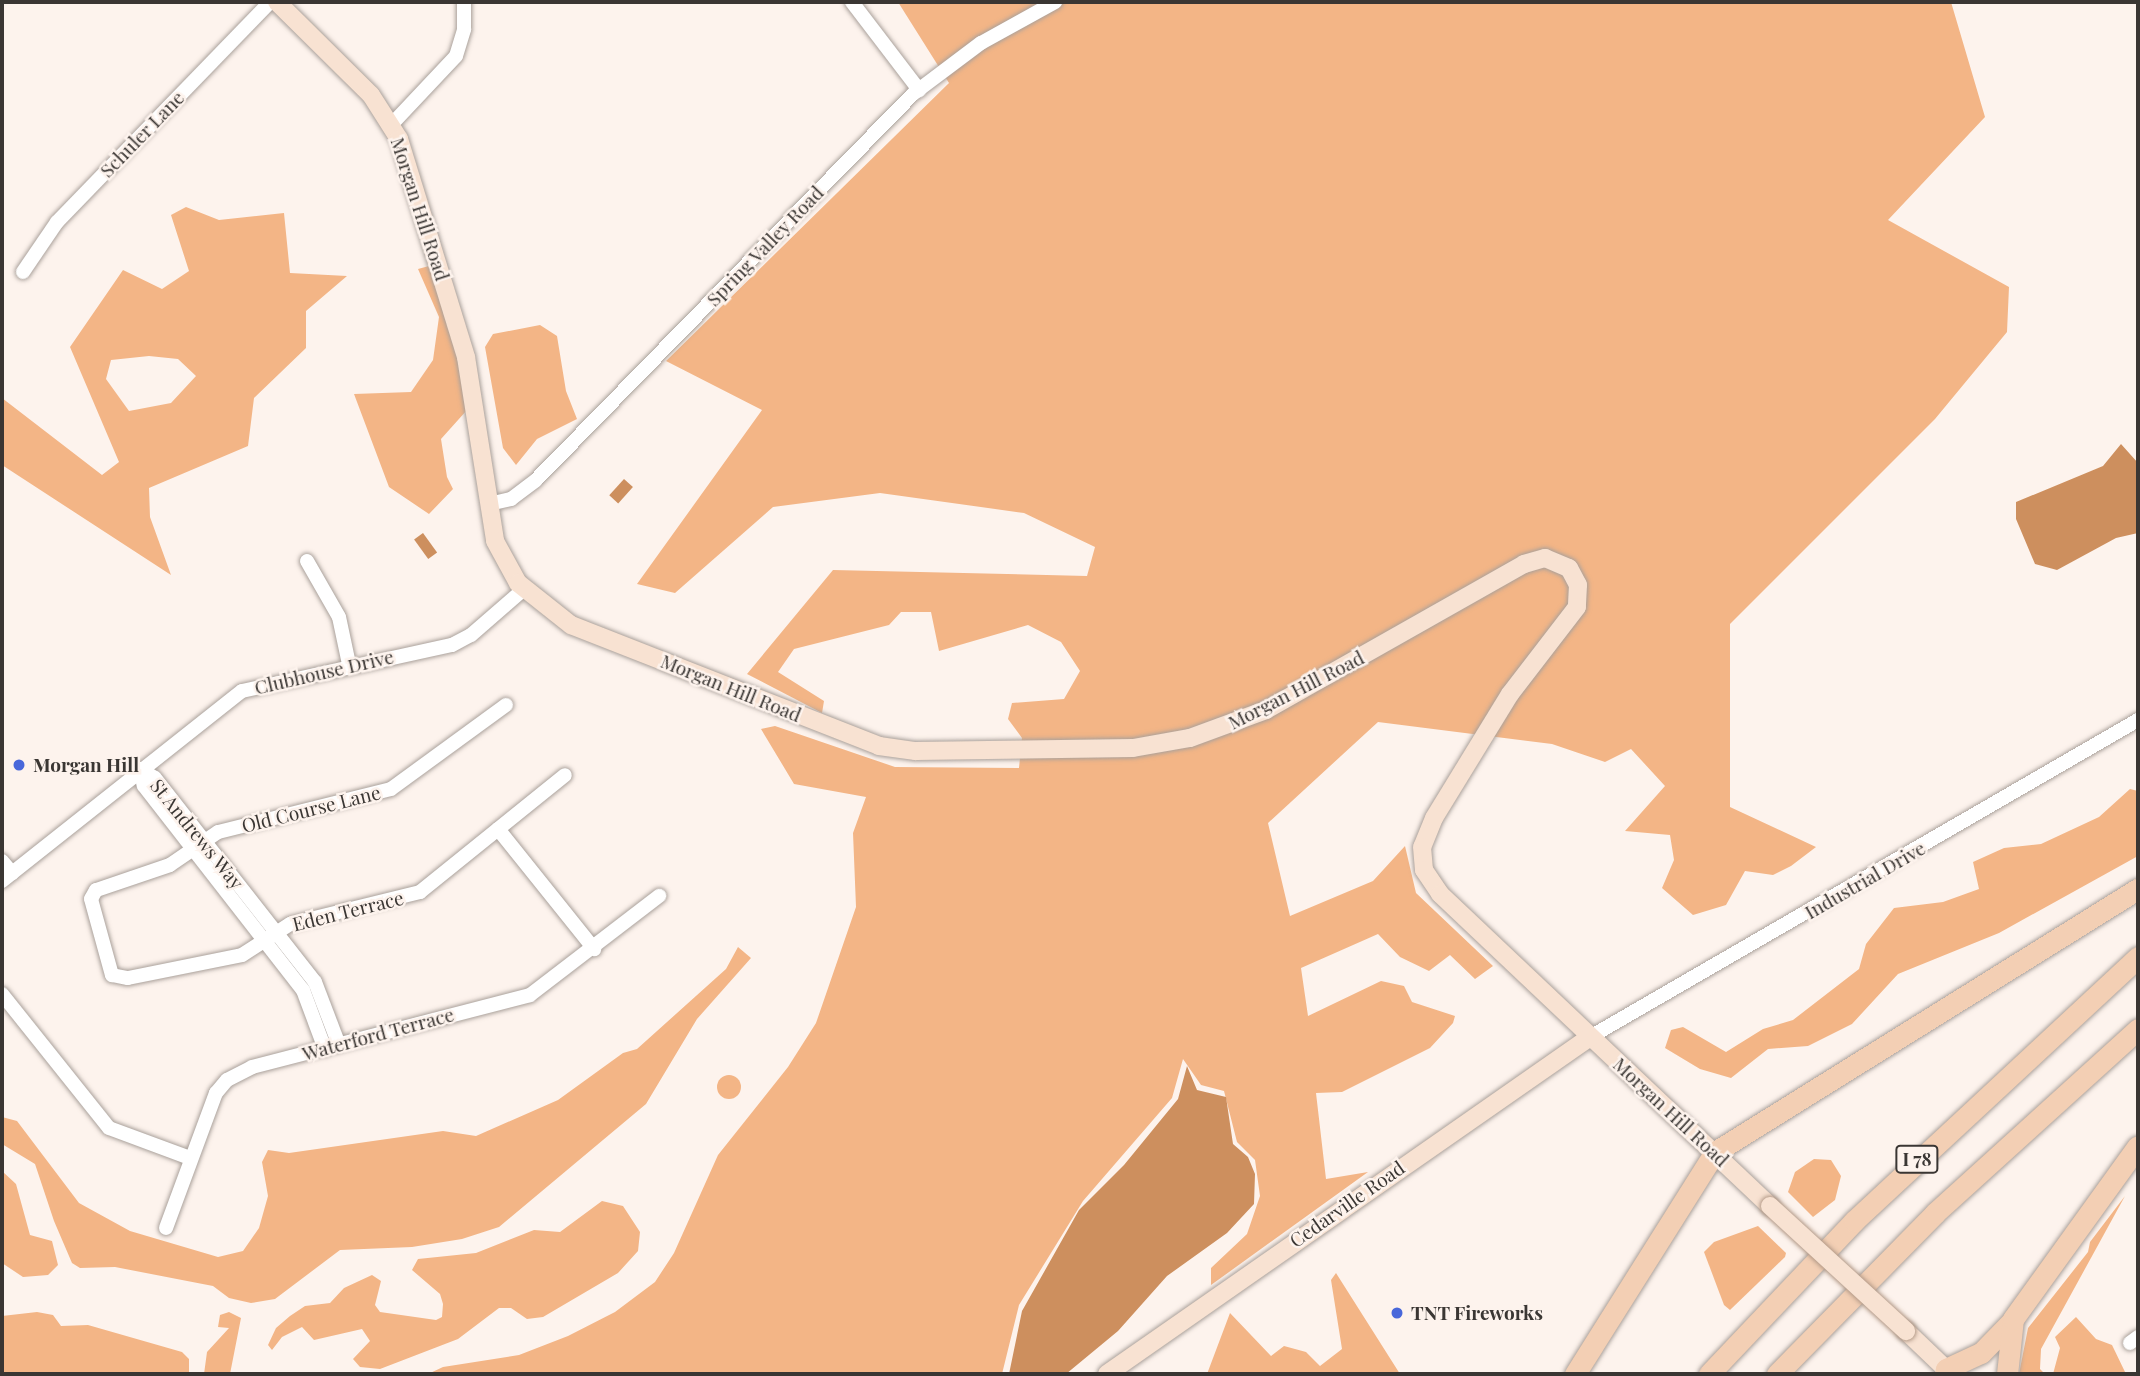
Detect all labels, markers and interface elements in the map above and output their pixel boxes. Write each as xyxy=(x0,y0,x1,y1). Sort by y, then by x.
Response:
street label: Schuler Lane xyxy=(95,86,189,182)
street label: Morgan Hill Road xyxy=(386,135,454,283)
street label: Spring Valley Road xyxy=(702,181,828,311)
street label: Clubhouse Drive xyxy=(252,645,396,699)
street label: Morgan Hill Road xyxy=(1224,646,1368,734)
street label: Morgan Hill Road xyxy=(658,649,804,727)
place label: Morgan Hill xyxy=(33,754,139,776)
marker: Morgan Hill xyxy=(11,757,27,773)
street label: St Andrews Way xyxy=(145,774,249,894)
street label: Old Course Lane xyxy=(239,781,383,837)
street label: Industrial Drive xyxy=(1801,836,1929,924)
street label: Eden Terrace xyxy=(290,886,406,936)
street label: Waterford Terrace xyxy=(299,1003,457,1065)
street label: Morgan Hill Road xyxy=(1609,1053,1733,1171)
road number: I 78 xyxy=(1894,1144,1940,1174)
street label: Cedarville Road xyxy=(1285,1156,1409,1252)
place label: TNT Fireworks xyxy=(1411,1302,1543,1324)
marker: TNT Fireworks xyxy=(1389,1305,1405,1321)

